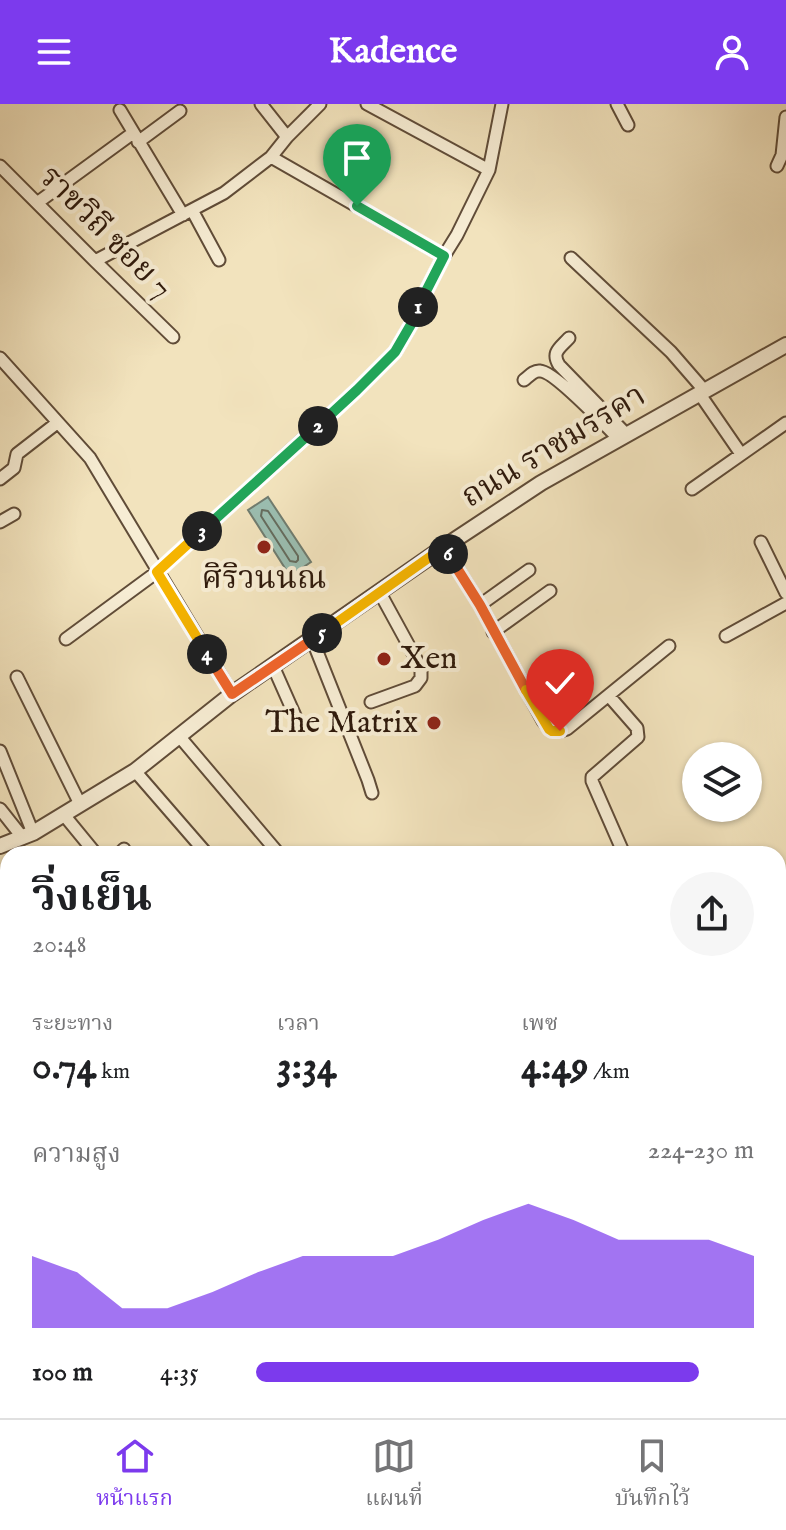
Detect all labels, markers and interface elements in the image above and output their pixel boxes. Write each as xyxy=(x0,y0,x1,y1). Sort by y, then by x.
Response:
text: Kadence xyxy=(329,29,457,75)
icon: menu xyxy=(32,30,76,74)
icon: person xyxy=(710,30,754,74)
pin xyxy=(323,124,391,206)
icon: arrive xyxy=(335,136,379,180)
street label: ราขวิถี ซอย 7 xyxy=(30,158,180,308)
pin: 1 xyxy=(398,287,438,327)
text: 1 xyxy=(414,293,422,321)
street label: ถนน ราชมรรคา xyxy=(454,376,654,518)
pin: 2 xyxy=(298,406,338,446)
text: 2 xyxy=(313,412,323,440)
pin: 3 xyxy=(182,511,222,551)
text: 3 xyxy=(198,517,206,545)
pin: 6 xyxy=(428,534,468,574)
marker: ศิริวนนณ xyxy=(255,538,273,556)
text: 6 xyxy=(443,540,453,568)
place label: ศิริวนนณ xyxy=(202,559,326,600)
pin: 5 xyxy=(302,613,342,653)
text: 5 xyxy=(318,619,326,647)
pin: 4 xyxy=(187,634,227,674)
place label: Xen xyxy=(400,639,457,680)
text: 4 xyxy=(202,640,212,668)
pin xyxy=(526,649,594,731)
marker: Xen xyxy=(375,650,393,668)
icon: check xyxy=(538,661,582,705)
place label: The Matrix xyxy=(265,703,418,744)
marker: The Matrix xyxy=(425,714,443,732)
map controls xyxy=(682,742,762,822)
button: layers xyxy=(682,742,762,822)
text: วิ่งเย็น xyxy=(32,870,152,926)
button: share xyxy=(670,872,754,956)
text: 20:48 xyxy=(32,928,87,961)
text: ระยะทาง xyxy=(32,1010,113,1038)
text: เวลา xyxy=(277,1010,320,1038)
text: เพซ xyxy=(521,1010,558,1038)
text: 0.74 xyxy=(32,1042,96,1093)
text: 3:34 xyxy=(277,1042,337,1093)
text: 4:49 xyxy=(521,1042,589,1093)
text: km xyxy=(96,1058,130,1086)
text: /km xyxy=(589,1058,630,1086)
text: 224–230 m xyxy=(648,1134,754,1167)
text: ความสูง xyxy=(32,1138,121,1171)
text: 100 m xyxy=(32,1356,93,1389)
text: 4:35 xyxy=(160,1356,199,1389)
tab: หน้าแรก xyxy=(96,1434,173,1517)
tab: แผนที่ xyxy=(365,1434,423,1517)
tab: บันทึกไว้ xyxy=(615,1434,690,1517)

